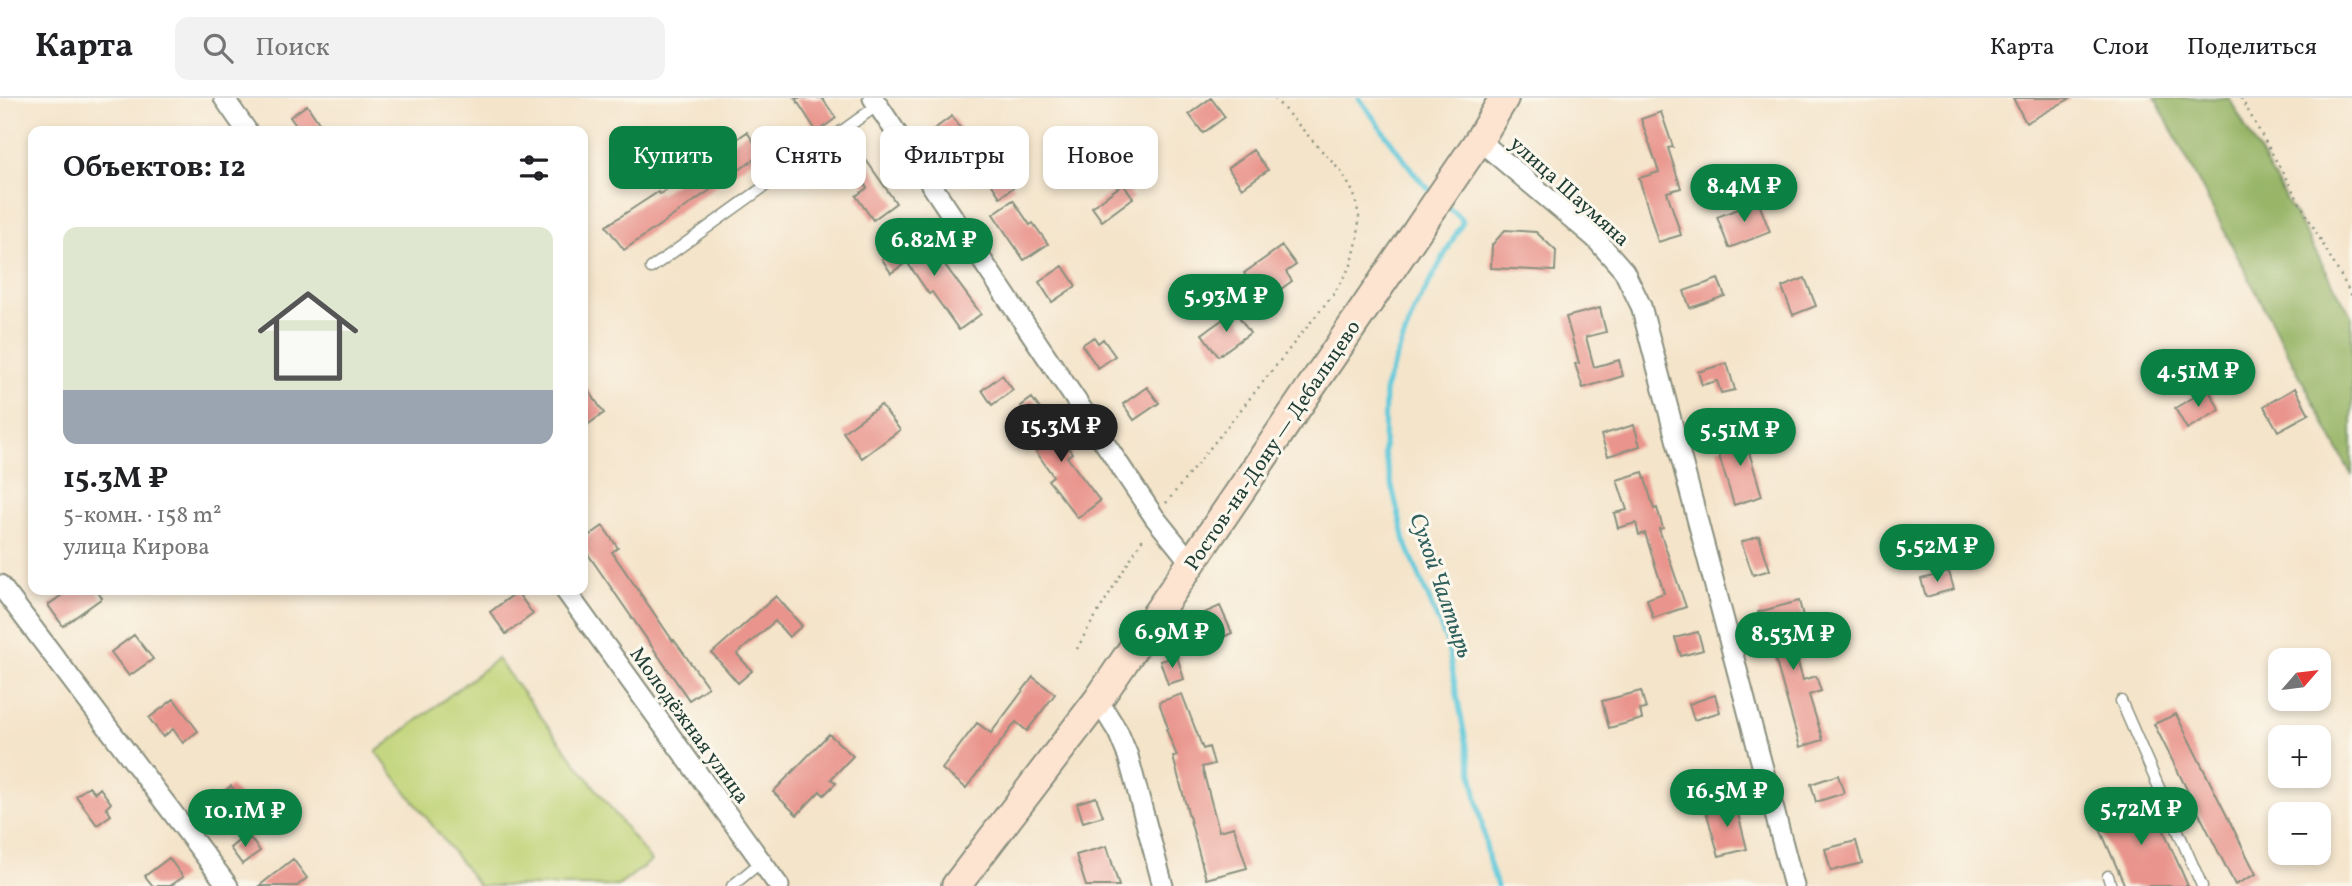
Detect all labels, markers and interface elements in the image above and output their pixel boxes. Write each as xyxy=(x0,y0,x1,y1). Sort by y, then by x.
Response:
search box xyxy=(175,17,665,80)
text: Карта xyxy=(35,25,133,71)
icon: search xyxy=(199,29,237,67)
text: Поиск xyxy=(255,30,330,66)
text: Карта xyxy=(1990,31,2055,65)
text: Слои xyxy=(2093,31,2149,65)
text: Поделиться xyxy=(2187,31,2317,65)
chip: Купить xyxy=(609,126,737,189)
chip: Снять xyxy=(751,126,866,189)
chip: Фильтры xyxy=(880,126,1029,189)
chip: Новое xyxy=(1043,126,1158,189)
street label: улица Шаумяна xyxy=(1503,130,1635,254)
text: Объектов: 12 xyxy=(63,147,246,189)
icon: filters xyxy=(515,149,553,187)
pin: 8.4M ₽ xyxy=(1687,164,1801,224)
text: 8.4M ₽ xyxy=(1706,171,1782,203)
pin: 6.82M ₽ xyxy=(869,218,999,278)
text: 6.82M ₽ xyxy=(891,225,977,257)
icon: home xyxy=(245,273,371,399)
pin: 5.93M ₽ xyxy=(1161,274,1291,334)
text: 5.93M ₽ xyxy=(1184,281,1268,313)
street label: Ростов-на-Дону — Дебальцево xyxy=(1178,315,1368,577)
pin: 4.51M ₽ xyxy=(2133,350,2263,409)
text: 4.51M ₽ xyxy=(2156,356,2240,388)
pin: 15.3M ₽ xyxy=(996,404,1126,464)
pin: 5.51M ₽ xyxy=(1675,408,1805,468)
text: 15.3M ₽ xyxy=(1021,411,1101,443)
text: 5.51M ₽ xyxy=(1700,415,1780,447)
text: 15.3M ₽ xyxy=(63,458,168,500)
text: 5-комн. · 158 m² xyxy=(63,500,222,532)
water label: Сухой Чалтырь xyxy=(1400,509,1480,663)
pin: 5.52M ₽ xyxy=(1872,524,2002,584)
text: 5.52M ₽ xyxy=(1896,531,1979,563)
text: улица Кирова xyxy=(63,532,210,564)
pin: 6.9M ₽ xyxy=(1115,610,1229,670)
pin: 8.53M ₽ xyxy=(1728,612,1858,672)
text: 6.9M ₽ xyxy=(1135,617,1209,649)
text: 8.53M ₽ xyxy=(1751,619,1835,651)
street label: Молодёжная улица xyxy=(622,641,756,810)
north arrow xyxy=(2268,648,2331,710)
map controls xyxy=(2268,648,2331,865)
button: + xyxy=(2268,725,2331,788)
pin: 16.5M ₽ xyxy=(1662,770,1792,829)
text: 16.5M ₽ xyxy=(1686,776,1768,808)
pin: 5.72M ₽ xyxy=(2076,788,2206,847)
pin: 10.1M ₽ xyxy=(180,790,310,849)
text: 5.72M ₽ xyxy=(2100,794,2182,826)
text: 10.1M ₽ xyxy=(204,796,286,828)
button: − xyxy=(2268,802,2331,865)

